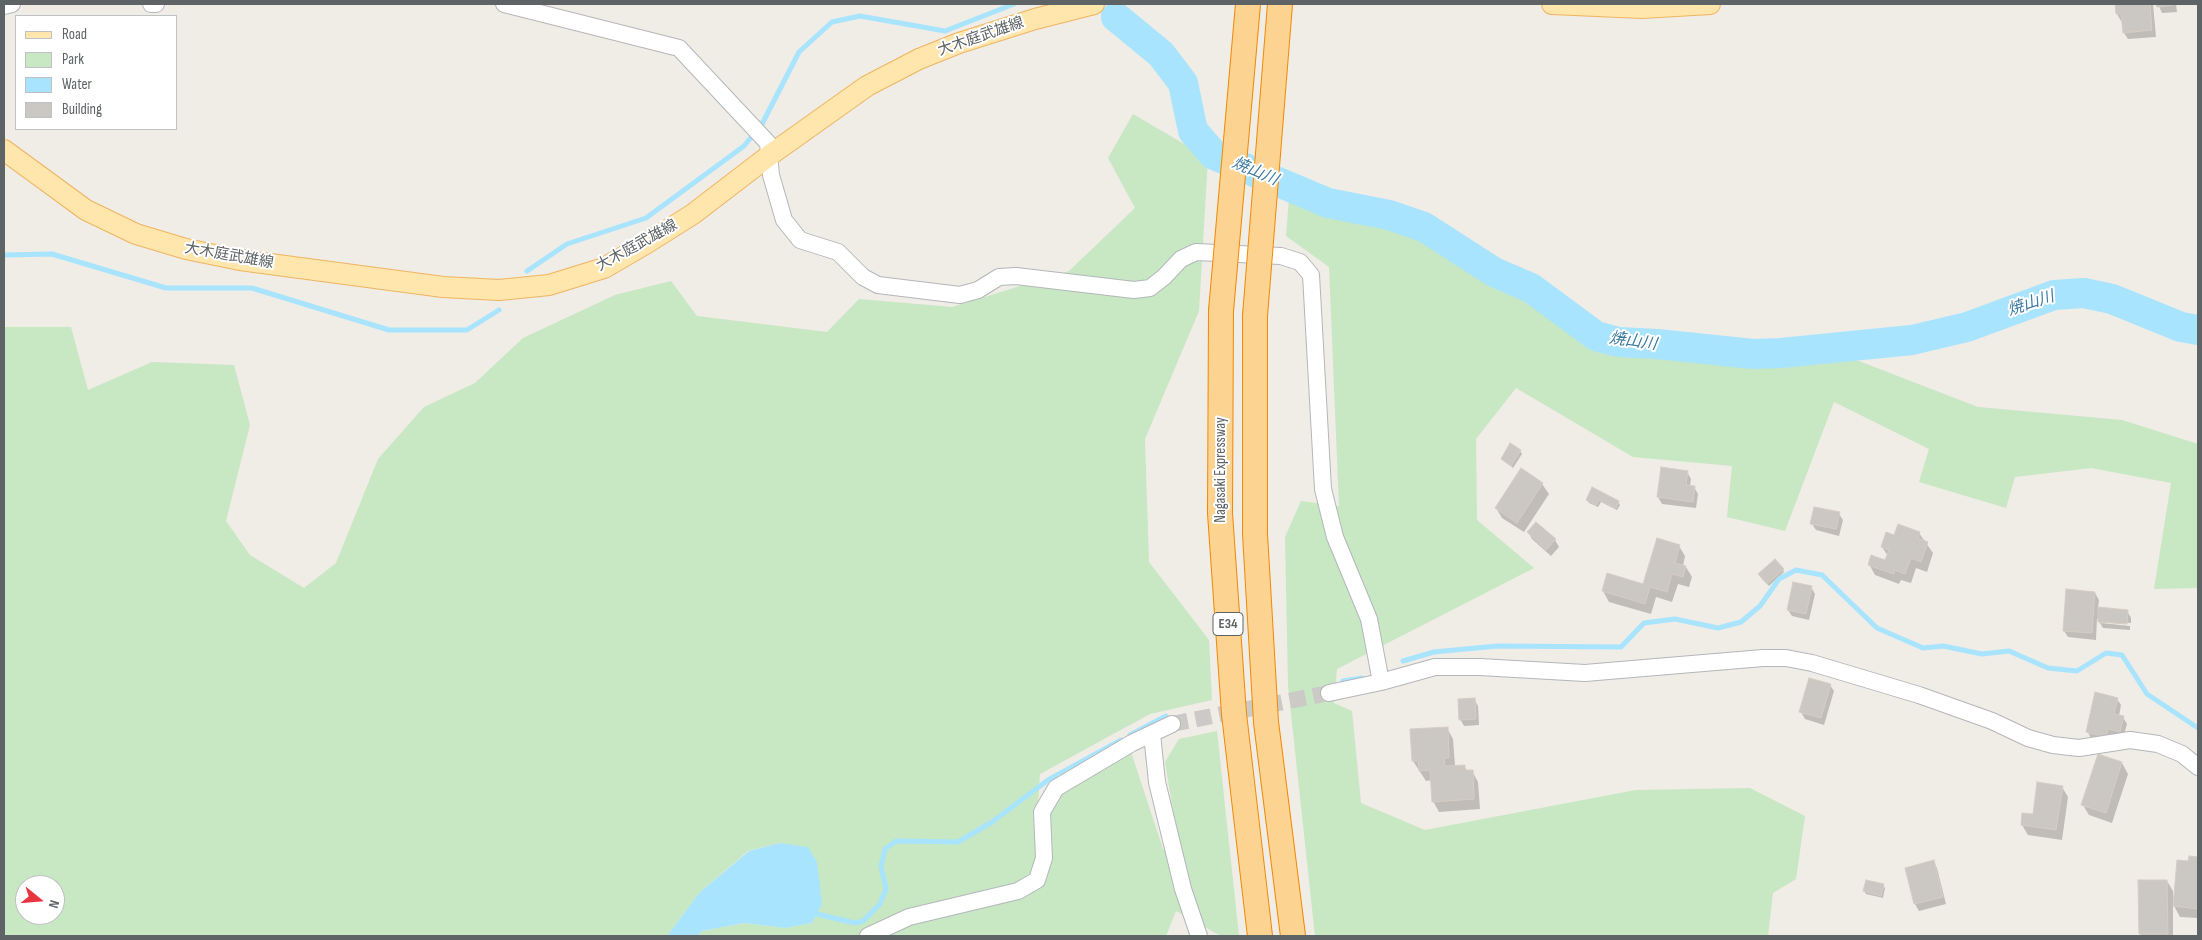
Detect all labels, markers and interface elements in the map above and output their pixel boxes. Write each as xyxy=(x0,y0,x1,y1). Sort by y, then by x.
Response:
street label: 大木庭武雄線 xyxy=(936,14,1026,60)
legend xyxy=(15,15,178,130)
text: Road xyxy=(62,25,87,44)
text: Park xyxy=(62,50,84,69)
text: Water xyxy=(62,75,92,94)
text: Building xyxy=(62,100,102,119)
water label: 焼山川 xyxy=(1229,154,1281,190)
street label: 大木庭武雄線 xyxy=(593,216,681,276)
street label: 大木庭武雄線 xyxy=(183,239,275,273)
water label: 焼山川 xyxy=(2005,287,2057,321)
water label: 焼山川 xyxy=(1608,329,1658,355)
street label: Nagasaki Expressway xyxy=(1212,417,1230,523)
road number: E34 xyxy=(1213,612,1243,636)
north arrow xyxy=(15,875,65,925)
text: N xyxy=(45,898,63,910)

